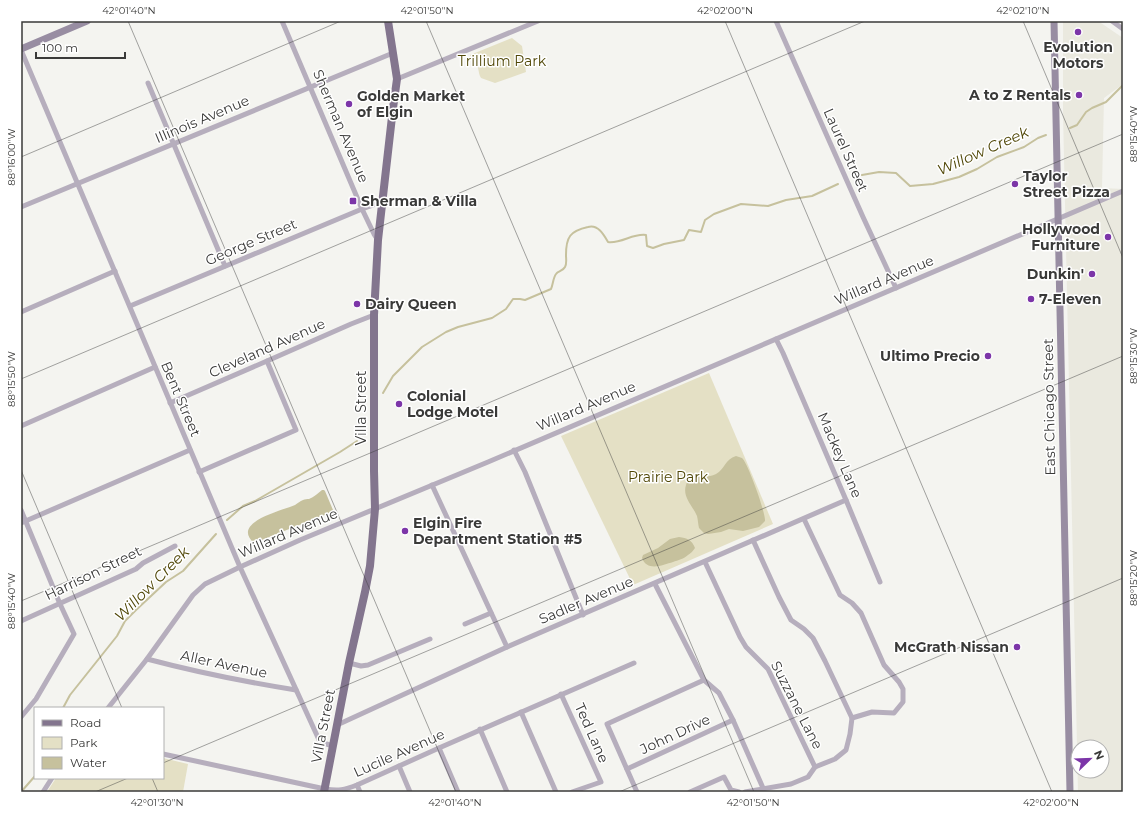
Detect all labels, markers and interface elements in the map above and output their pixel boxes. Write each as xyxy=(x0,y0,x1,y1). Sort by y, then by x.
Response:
text: 42°01'40"N xyxy=(102,4,156,17)
text: 42°01'50"N xyxy=(400,4,454,17)
text: 42°02'00"N xyxy=(697,4,753,17)
text: 42°02'10"N xyxy=(996,4,1050,17)
marker: Evolution Motors xyxy=(1073,27,1083,37)
scale bar xyxy=(36,34,125,60)
place label: Evolution Motors xyxy=(1043,38,1113,72)
text: 100 m xyxy=(42,40,78,55)
park label: Trillium Park xyxy=(458,52,547,70)
street label: Sherman Avenue xyxy=(309,67,373,185)
place label: A to Z Rentals xyxy=(968,86,1072,104)
place label: Golden Market of Elgin xyxy=(357,87,465,121)
marker: A to Z Rentals xyxy=(1074,90,1084,100)
street label: Illinois Avenue xyxy=(152,91,252,147)
marker: Golden Market of Elgin xyxy=(344,99,354,109)
street label: Laurel Street xyxy=(820,105,873,195)
text: 88°15'40"W xyxy=(1127,106,1140,162)
water label: Willow Creek xyxy=(934,121,1032,179)
text: 88°16'00"W xyxy=(5,128,18,186)
place label: Taylor Street Pizza xyxy=(1023,167,1110,201)
marker: Taylor Street Pizza xyxy=(1010,179,1020,189)
place label: Sherman & Villa xyxy=(361,192,477,210)
marker: Sherman & Villa xyxy=(348,196,358,206)
street label: George Street xyxy=(203,215,300,269)
place label: Hollywood Furniture xyxy=(1022,220,1100,254)
marker: Hollywood Furniture xyxy=(1103,232,1113,242)
street label: Willard Avenue xyxy=(832,251,936,309)
place label: Dunkin' xyxy=(1027,265,1084,283)
marker: Dunkin' xyxy=(1087,269,1097,279)
place label: 7-Eleven xyxy=(1039,290,1101,308)
marker: 7-Eleven xyxy=(1026,294,1036,304)
place label: Dairy Queen xyxy=(365,295,457,313)
marker: Dairy Queen xyxy=(352,299,362,309)
street label: Cleveland Avenue xyxy=(206,314,328,382)
text: 88°15'30"W xyxy=(1127,328,1140,384)
street label: East Chicago Street xyxy=(1039,338,1059,476)
place label: Ultimo Precio xyxy=(880,347,980,365)
text: 88°15'50"W xyxy=(5,351,18,407)
marker: Ultimo Precio xyxy=(983,351,993,361)
street label: Bent Street xyxy=(157,359,205,440)
street label: Villa Street xyxy=(352,370,370,446)
street label: Willard Avenue xyxy=(534,377,638,435)
place label: Colonial Lodge Motel xyxy=(407,387,498,421)
marker: Colonial Lodge Motel xyxy=(394,399,404,409)
street label: Mackey Lane xyxy=(814,409,866,501)
park label: Prairie Park xyxy=(628,468,709,486)
street label: Willard Avenue xyxy=(236,504,340,562)
place label: Elgin Fire Department Station #5 xyxy=(413,514,582,548)
marker: Elgin Fire Department Station #5 xyxy=(400,526,410,536)
water label: Willow Creek xyxy=(110,541,194,625)
street label: Harrison Street xyxy=(42,542,145,604)
text: 88°15'20"W xyxy=(1127,550,1140,606)
street label: Sadler Avenue xyxy=(536,572,636,628)
text: 88°15'40"W xyxy=(5,573,18,629)
place label: McGrath Nissan xyxy=(894,638,1009,656)
marker: McGrath Nissan xyxy=(1012,642,1022,652)
street label: Aller Avenue xyxy=(179,646,269,682)
street label: Suzzane Lane xyxy=(767,658,827,752)
street label: Villa Street xyxy=(307,687,339,765)
street label: Ted Lane xyxy=(571,700,613,766)
legend xyxy=(34,707,164,779)
street label: John Drive xyxy=(636,710,713,758)
text: Road xyxy=(70,715,101,730)
street label: Lucile Avenue xyxy=(351,725,447,781)
text: Park xyxy=(70,735,98,750)
north arrow xyxy=(1070,739,1110,779)
text: N xyxy=(1091,748,1107,762)
text: Water xyxy=(70,755,107,770)
text: 42°01'30"N xyxy=(130,796,184,809)
text: 42°01'40"N xyxy=(428,796,482,809)
text: 42°01'50"N xyxy=(726,796,780,809)
text: 42°02'00"N xyxy=(1023,796,1079,809)

